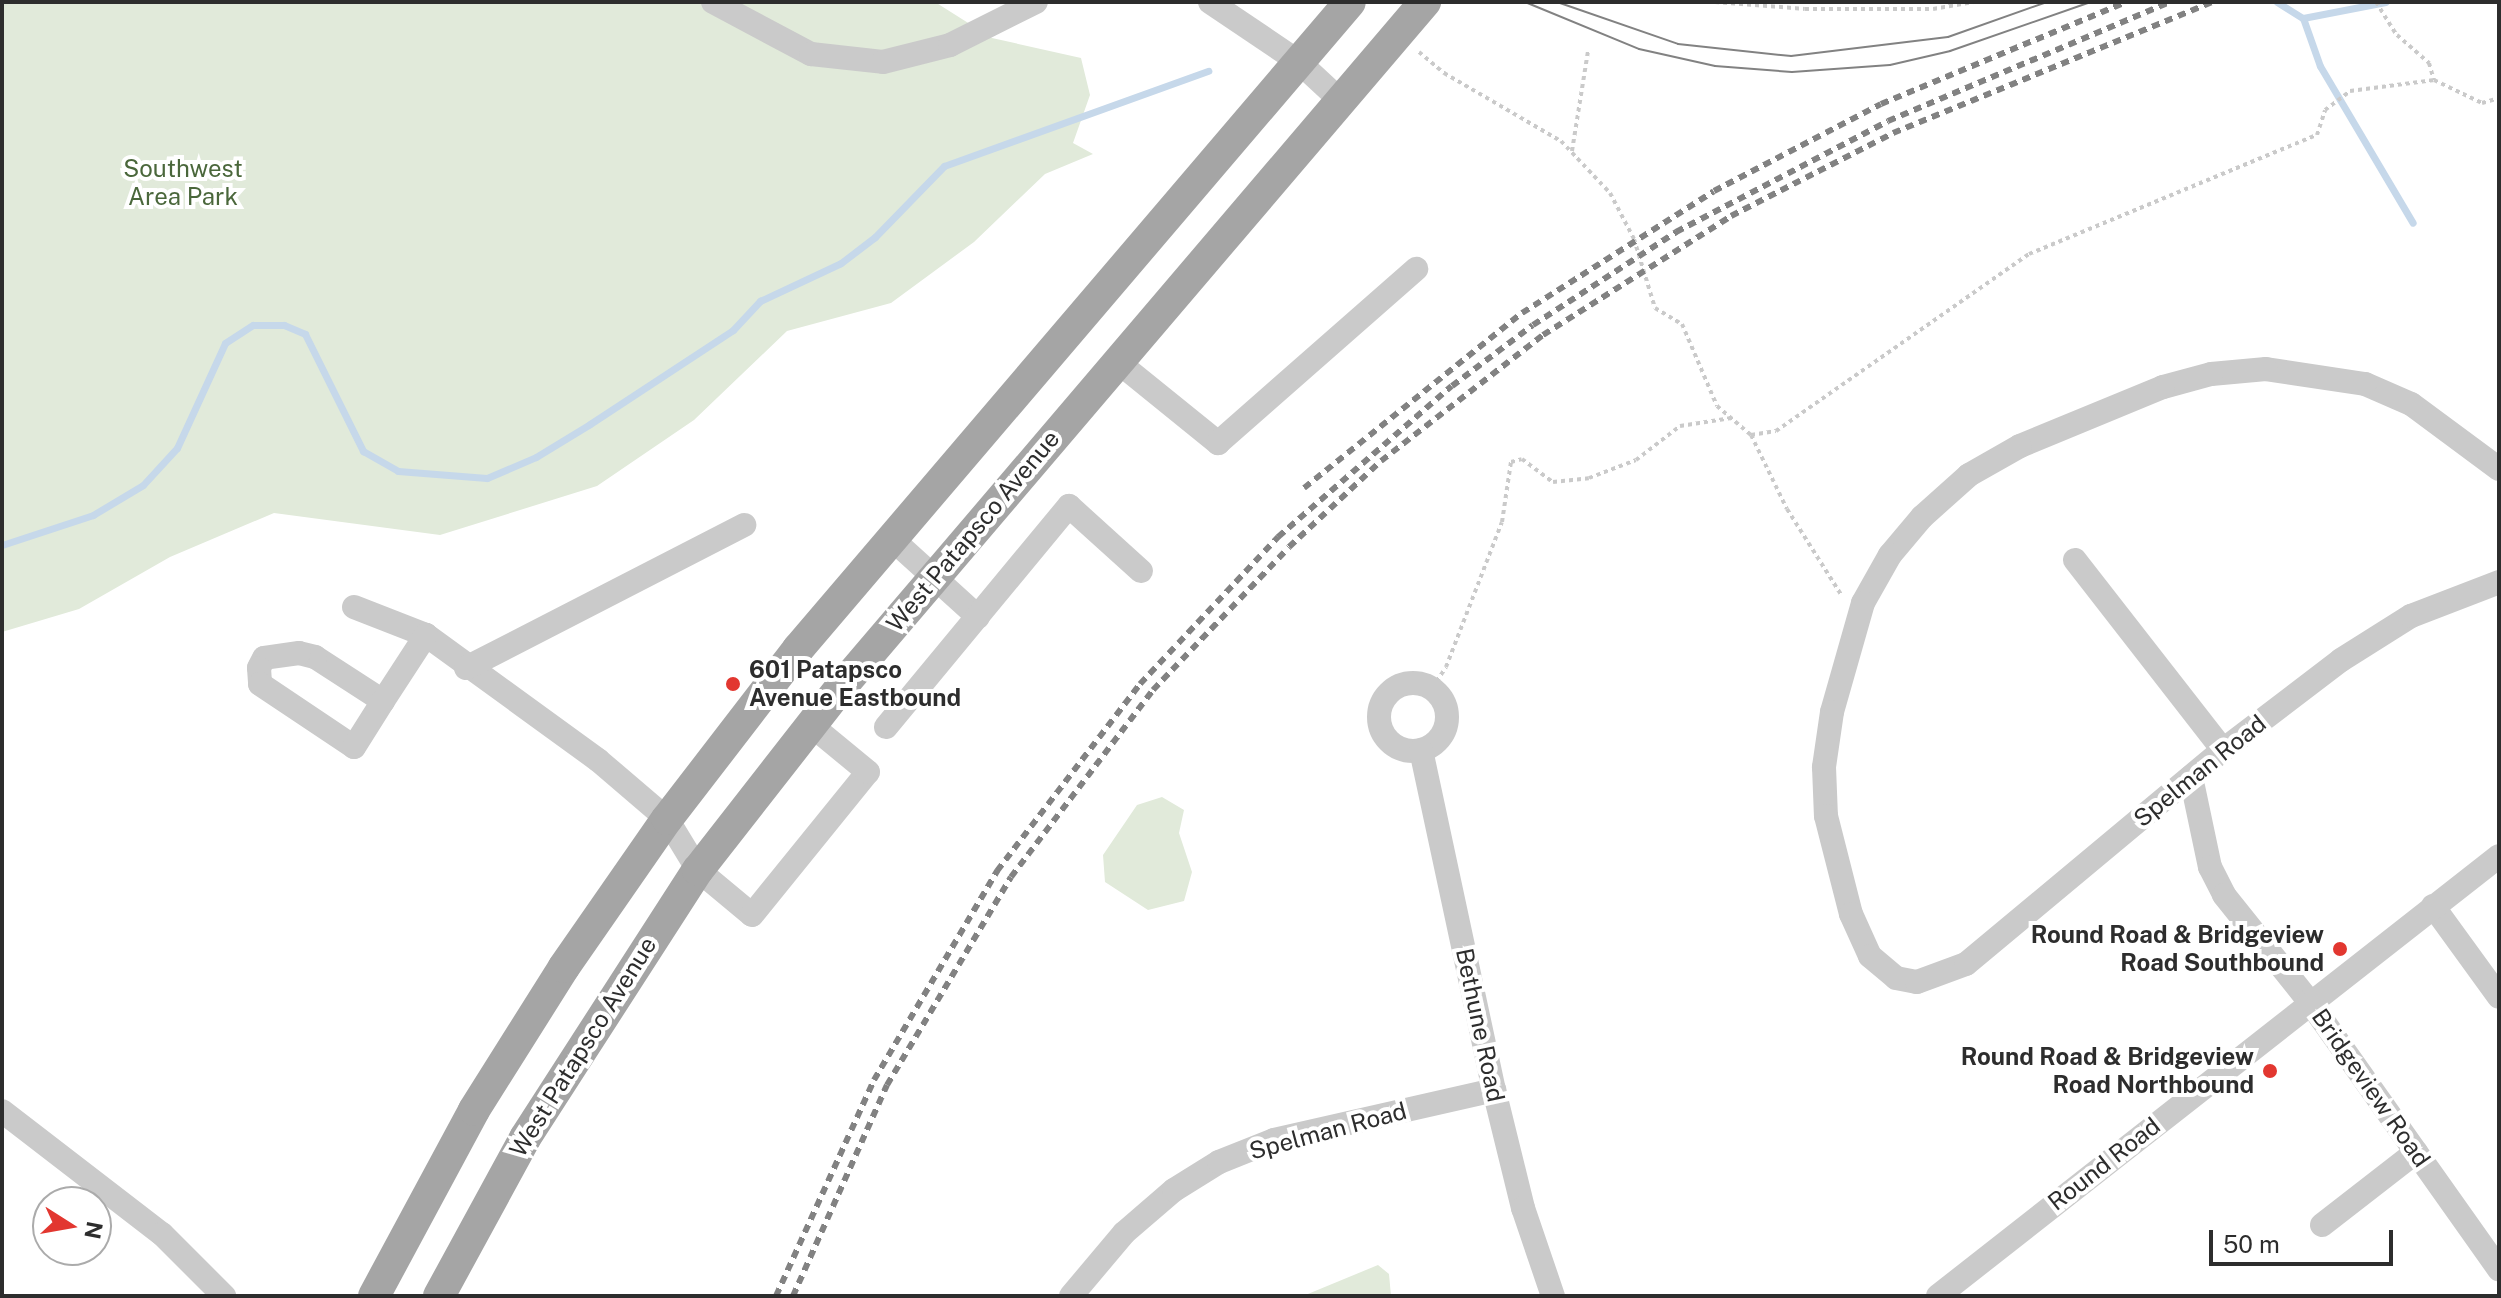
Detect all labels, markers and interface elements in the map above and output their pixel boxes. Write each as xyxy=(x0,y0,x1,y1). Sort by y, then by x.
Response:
park label: Southwest Area Park xyxy=(123,155,243,211)
street label: West Patapsco Avenue xyxy=(880,425,1066,637)
place label: 601 Patapsco Avenue Eastbound xyxy=(749,656,961,712)
marker: 601 Patapsco Avenue Eastbound xyxy=(724,675,742,693)
street label: Spelman Road xyxy=(2128,709,2272,833)
place label: Round Road & Bridgeview Road Southbound xyxy=(2031,921,2324,977)
street label: West Patapsco Avenue xyxy=(504,932,662,1162)
marker: Round Road & Bridgeview Road Southbound xyxy=(2331,940,2349,958)
street label: Bethune Road xyxy=(1450,945,1510,1105)
street label: Bridgeview Road xyxy=(2306,1003,2436,1173)
place label: Round Road & Bridgeview Road Northbound xyxy=(1961,1043,2254,1099)
marker: Round Road & Bridgeview Road Northbound xyxy=(2261,1062,2279,1080)
street label: Spelman Road xyxy=(1246,1096,1410,1166)
street label: Round Road xyxy=(2042,1111,2166,1217)
north arrow xyxy=(32,1186,112,1266)
scale bar xyxy=(2213,1214,2397,1264)
text: N xyxy=(79,1219,108,1241)
text: 50 m xyxy=(2223,1230,2280,1258)

